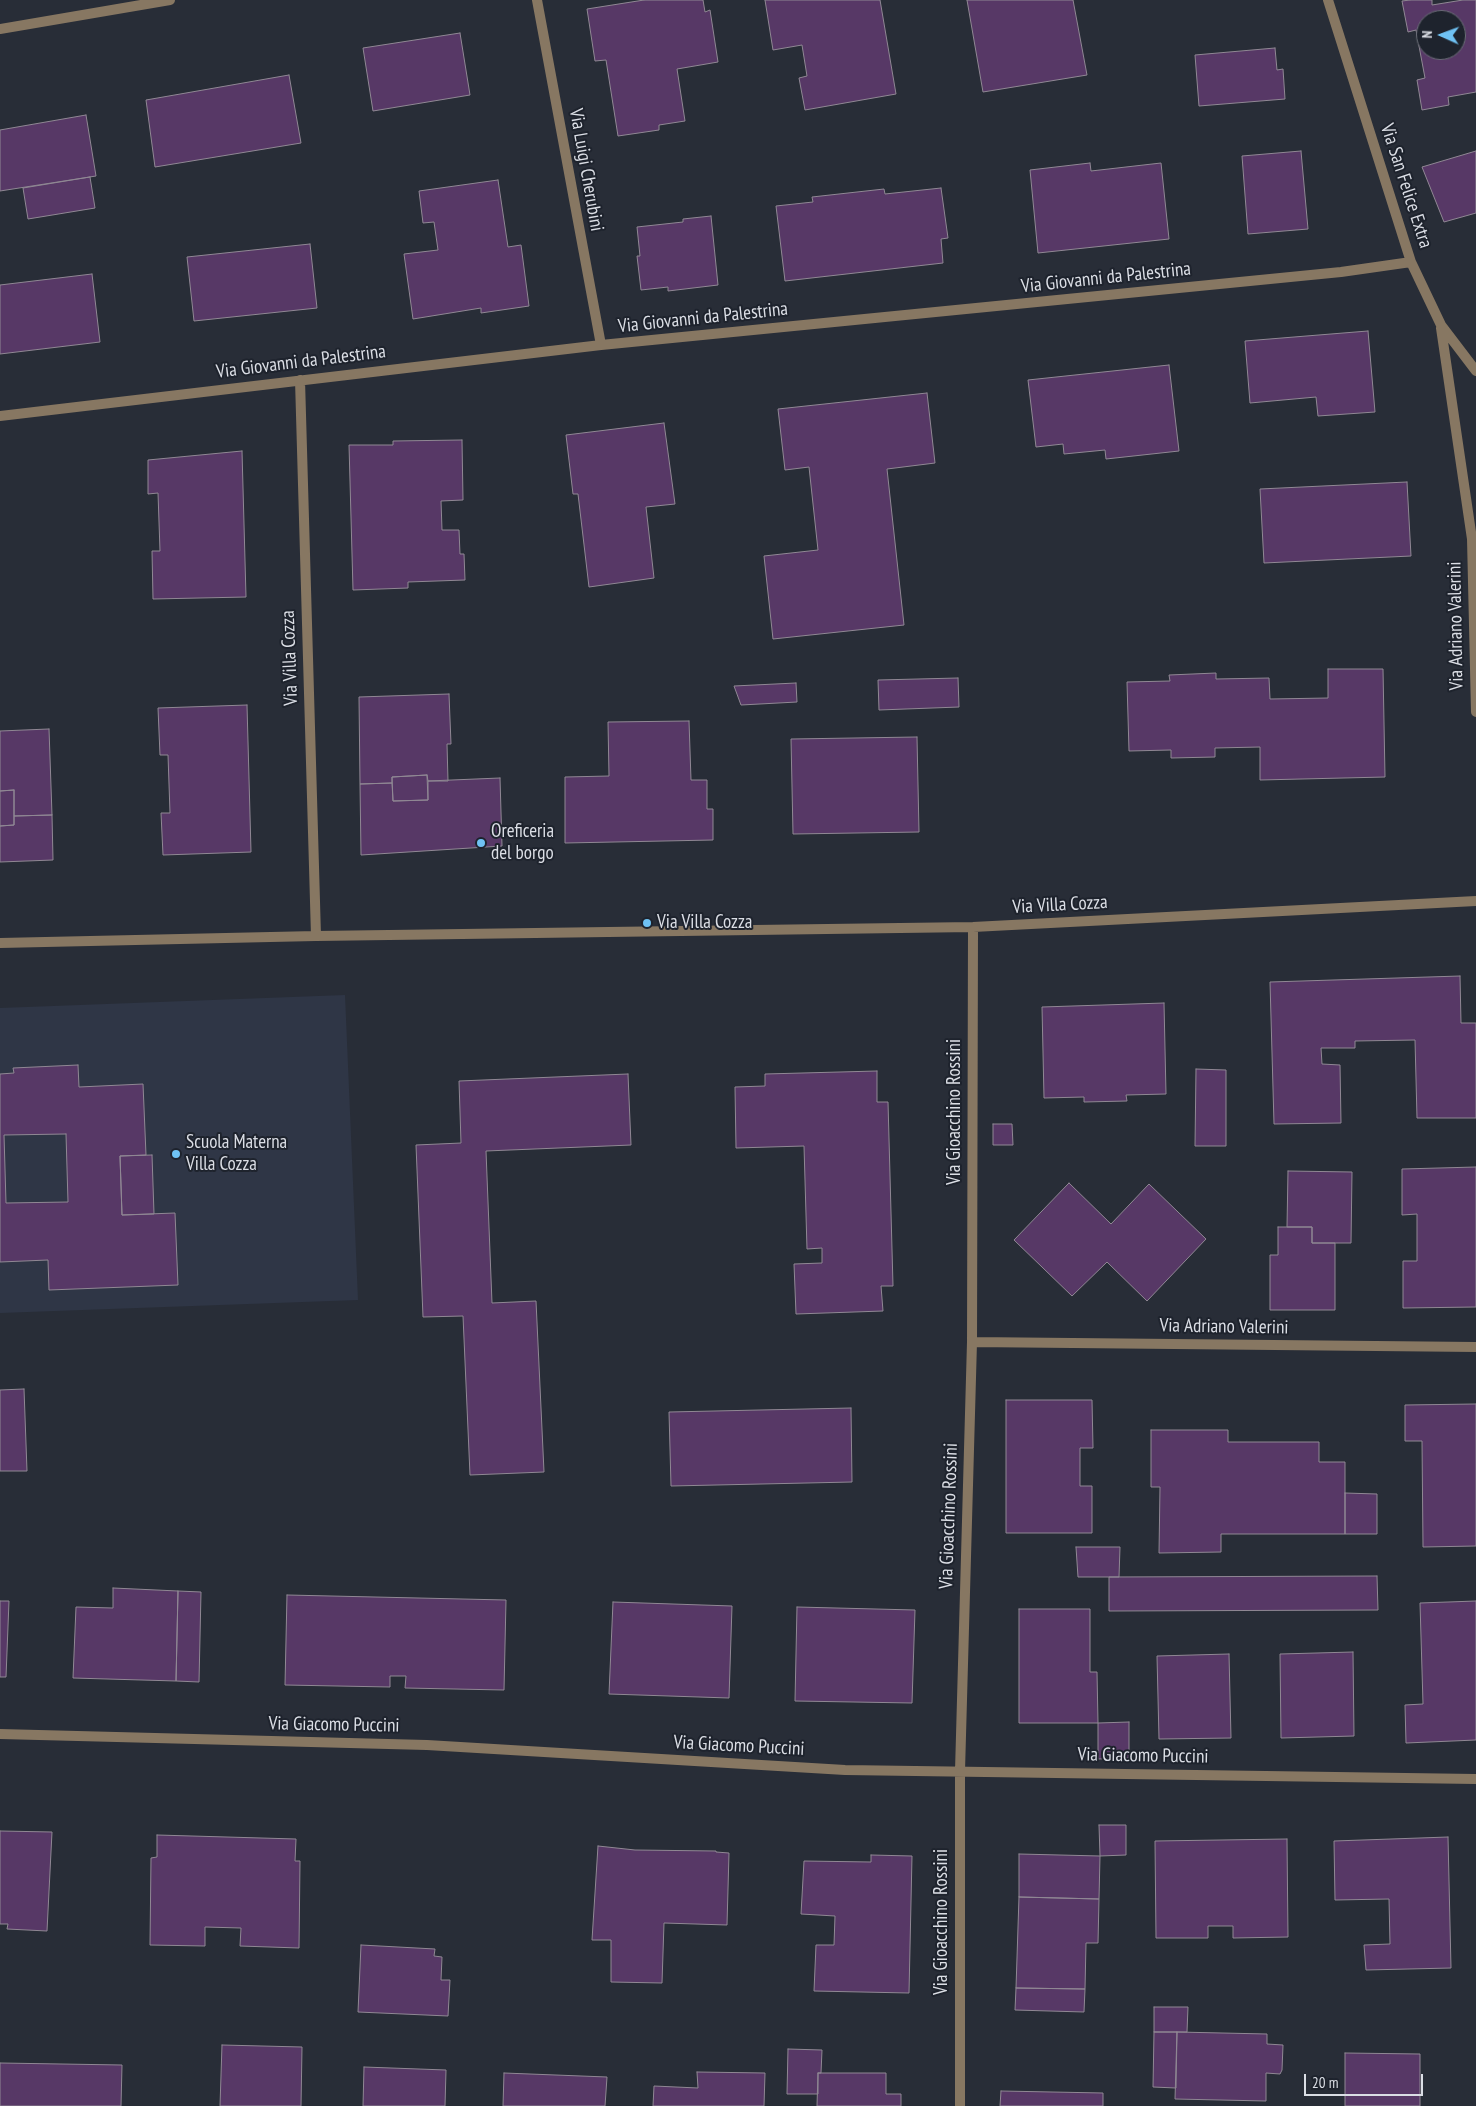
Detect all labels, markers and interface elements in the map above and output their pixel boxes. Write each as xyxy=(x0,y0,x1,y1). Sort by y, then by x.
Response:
north arrow xyxy=(1416,10,1466,60)
text: N xyxy=(1418,30,1436,39)
street label: Via Luigi Cherubini xyxy=(564,107,608,233)
street label: Via San Felice Extra xyxy=(1375,121,1437,251)
street label: Via Giovanni da Palestrina xyxy=(1020,258,1192,298)
street label: Via Giovanni da Palestrina xyxy=(617,298,789,338)
street label: Via Giovanni da Palestrina xyxy=(215,340,387,384)
street label: Via Adriano Valerini xyxy=(1443,561,1469,691)
street label: Via Villa Cozza xyxy=(277,610,303,706)
place label: Oreficeria del borgo xyxy=(491,821,554,865)
marker: Oreficeria del borgo xyxy=(475,837,487,849)
street label: Via Villa Cozza xyxy=(1012,891,1108,919)
place label: Via Villa Cozza xyxy=(657,912,752,934)
marker: Via Villa Cozza xyxy=(641,917,653,929)
street label: Via Gioacchino Rossini xyxy=(944,1039,966,1185)
place label: Scuola Materna Villa Cozza xyxy=(186,1132,287,1176)
marker: Scuola Materna Villa Cozza xyxy=(170,1148,182,1160)
street label: Via Adriano Valerini xyxy=(1159,1314,1289,1340)
street label: Via Gioacchino Rossini xyxy=(935,1443,963,1589)
street label: Via Giacomo Puccini xyxy=(268,1712,400,1738)
street label: Via Giacomo Puccini xyxy=(673,1731,805,1761)
street label: Via Giacomo Puccini xyxy=(1077,1743,1209,1769)
street label: Via Gioacchino Rossini xyxy=(931,1849,953,1995)
scale bar xyxy=(1306,2064,1425,2096)
text: 20 m xyxy=(1312,2073,1338,2092)

